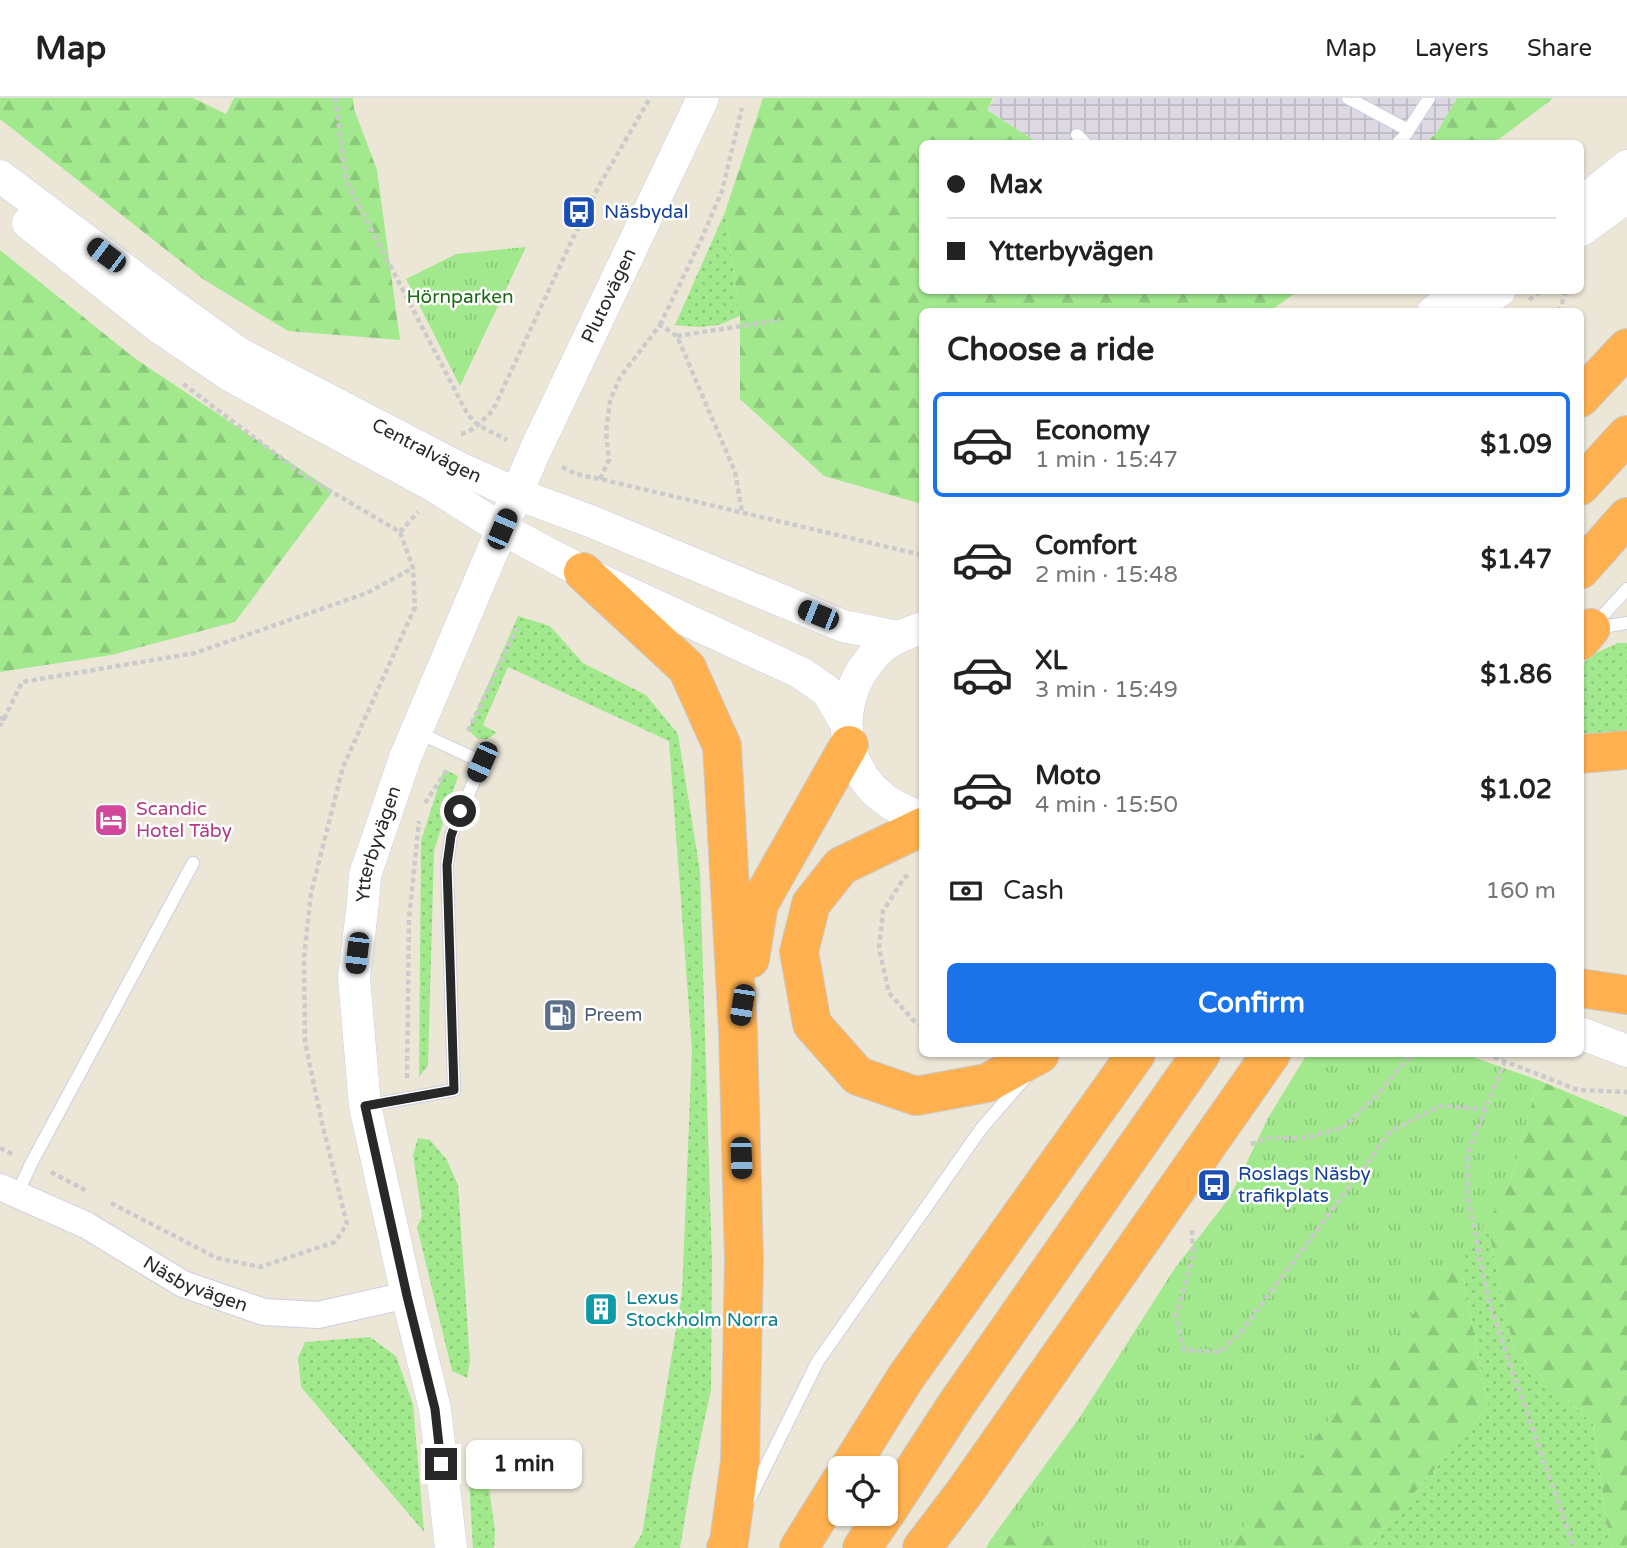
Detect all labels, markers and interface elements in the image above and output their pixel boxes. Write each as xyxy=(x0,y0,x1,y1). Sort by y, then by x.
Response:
text: Map xyxy=(35,29,106,68)
text: Map xyxy=(1325,34,1377,63)
text: Layers xyxy=(1415,34,1489,63)
text: Share xyxy=(1527,34,1592,63)
text: Max xyxy=(989,169,1043,200)
bus stop icon: Näsbydal xyxy=(560,193,598,231)
place label: Näsbydal xyxy=(604,201,688,223)
car xyxy=(83,234,130,276)
text: Ytterbyvägen xyxy=(989,236,1154,267)
street label: Plutovägen xyxy=(577,245,641,347)
park label: Hörnparken xyxy=(407,286,513,308)
text: Choose a ride xyxy=(947,331,1154,369)
icon: car xyxy=(951,413,1014,476)
street label: Centralvägen xyxy=(368,414,485,488)
text: Economy xyxy=(1035,415,1150,446)
text: $1.09 xyxy=(1480,429,1552,460)
text: 1 min · 15:47 xyxy=(1035,446,1178,474)
car xyxy=(485,506,520,552)
icon: car xyxy=(951,528,1014,591)
text: Comfort xyxy=(1035,530,1137,561)
text: $1.47 xyxy=(1481,544,1552,575)
text: 2 min · 15:48 xyxy=(1035,561,1178,589)
car xyxy=(795,597,842,633)
icon: car xyxy=(951,643,1014,706)
text: XL xyxy=(1035,645,1067,676)
text: $1.86 xyxy=(1480,659,1552,690)
text: 3 min · 15:49 xyxy=(1035,676,1178,704)
car xyxy=(464,739,501,785)
icon: car xyxy=(951,758,1014,821)
text: Moto xyxy=(1035,760,1101,791)
text: $1.02 xyxy=(1480,774,1552,805)
street label: Ytterbyvägen xyxy=(352,783,406,903)
text: 4 min · 15:50 xyxy=(1035,791,1178,819)
route start xyxy=(444,795,476,827)
place label: Scandic Hotel Täby xyxy=(136,798,232,842)
hotel icon: Scandic Hotel Täby xyxy=(92,801,130,839)
icon: cash xyxy=(947,872,985,910)
text: Cash xyxy=(1003,875,1064,906)
text: 160 m xyxy=(1486,877,1556,905)
car xyxy=(345,931,370,975)
button: Confirm xyxy=(947,963,1556,1043)
car xyxy=(729,983,756,1027)
fuel station icon: Preem xyxy=(541,996,579,1034)
place label: Preem xyxy=(584,1004,643,1026)
car xyxy=(730,1137,753,1179)
place label: Roslags Näsby trafikplats xyxy=(1238,1163,1371,1207)
bus stop icon: Roslags Näsby trafikplats xyxy=(1195,1166,1233,1204)
street label: Näsbyvägen xyxy=(139,1251,250,1316)
place label: Lexus Stockholm Norra xyxy=(626,1287,778,1331)
building icon: Lexus Stockholm Norra xyxy=(582,1290,620,1328)
callout: 1 min xyxy=(466,1440,581,1488)
route end xyxy=(425,1448,457,1480)
text: 1 min xyxy=(493,1450,555,1478)
map controls xyxy=(828,1456,898,1526)
button: locate xyxy=(828,1456,898,1526)

